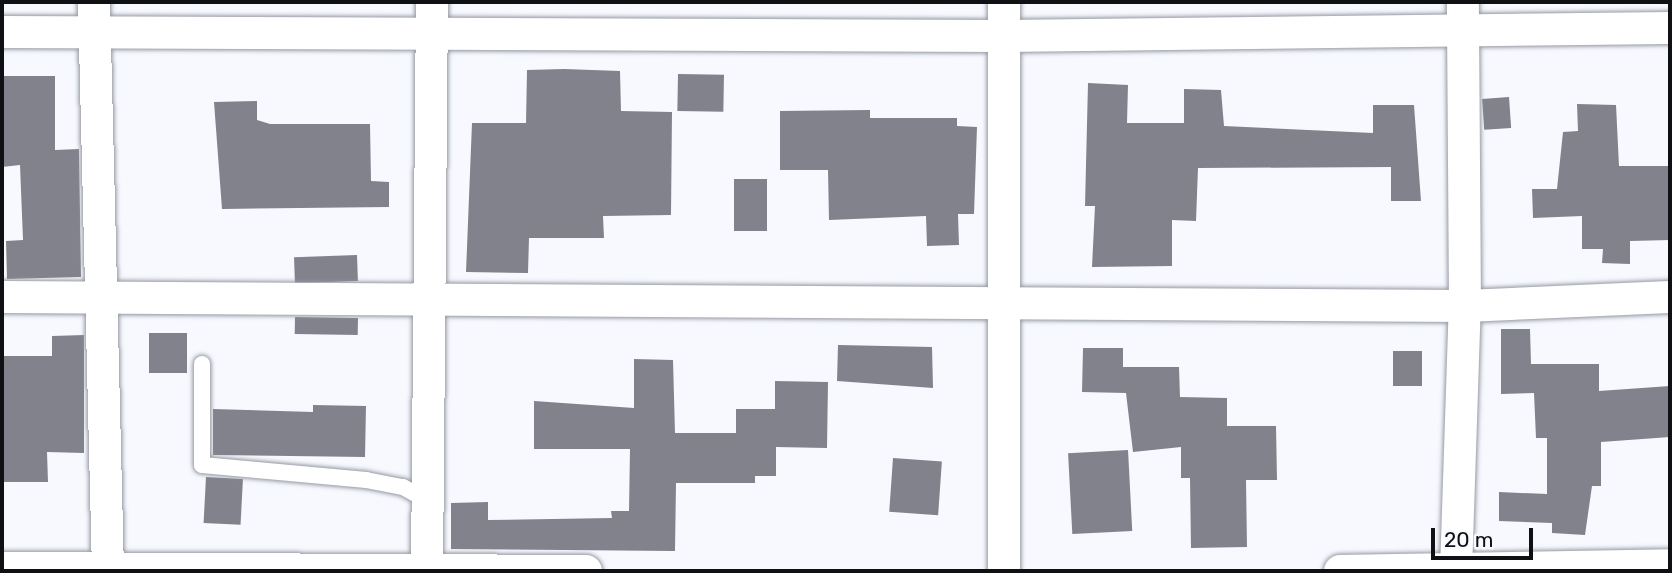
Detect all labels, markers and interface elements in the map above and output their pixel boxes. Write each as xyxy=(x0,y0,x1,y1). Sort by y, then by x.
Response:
scale bar xyxy=(1434,514,1536,558)
text: 20 m xyxy=(1444,527,1493,552)

